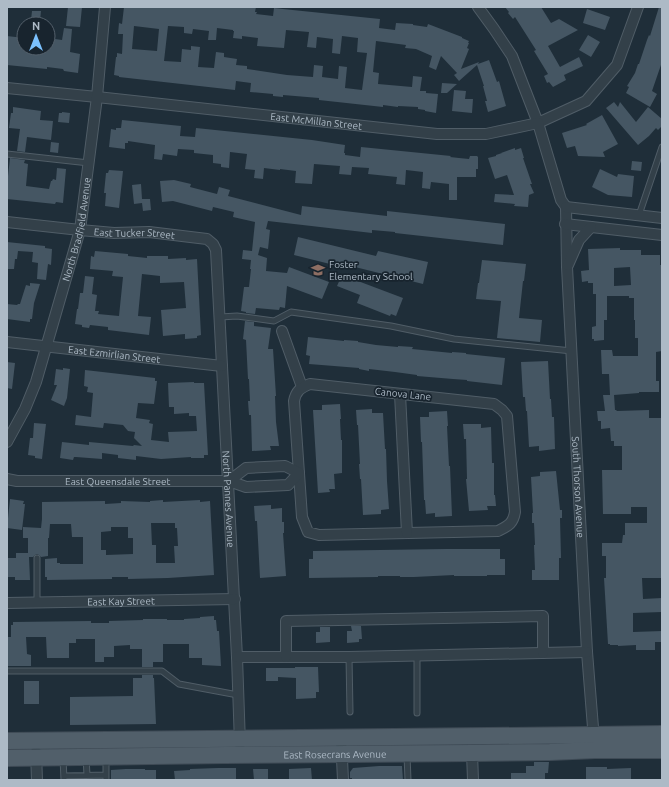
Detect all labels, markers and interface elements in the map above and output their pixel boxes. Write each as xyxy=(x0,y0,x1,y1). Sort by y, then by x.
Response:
north arrow xyxy=(16,16,56,56)
text: N xyxy=(32,20,40,32)
street label: East McMillan Street xyxy=(270,110,363,131)
street label: North Bradfield Avenue xyxy=(60,177,92,283)
street label: East Tucker Street xyxy=(93,226,176,241)
place label: Foster Elementary School xyxy=(329,259,413,282)
school or university icon: Foster Elementary School xyxy=(310,262,326,278)
street label: East Ezmirlian Street xyxy=(68,343,161,365)
street label: Canova Lane xyxy=(374,386,432,402)
street label: South Thorson Avenue xyxy=(570,436,587,538)
street label: North Pannes Avenue xyxy=(221,450,237,548)
street label: East Queensdale Street xyxy=(65,476,171,487)
street label: East Kay Street xyxy=(87,595,155,607)
street label: East Rosecrans Avenue xyxy=(283,748,387,760)

